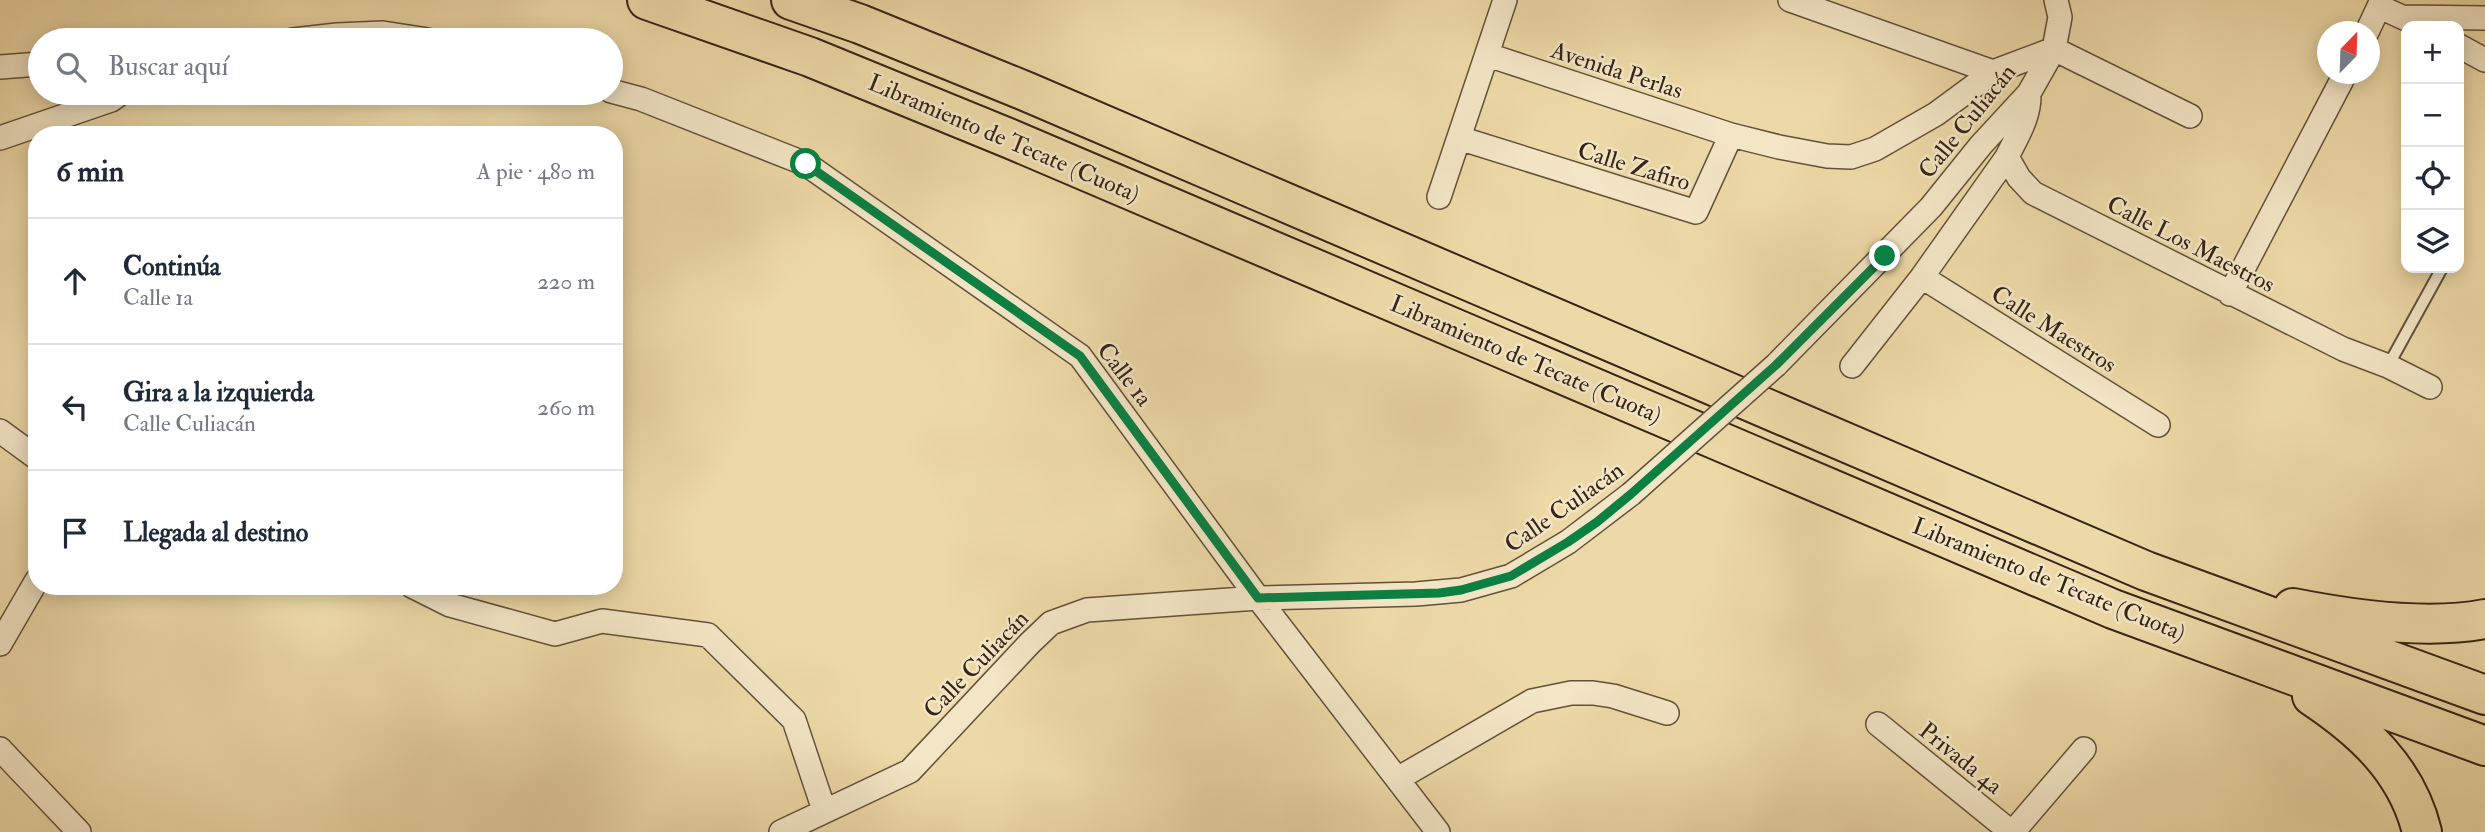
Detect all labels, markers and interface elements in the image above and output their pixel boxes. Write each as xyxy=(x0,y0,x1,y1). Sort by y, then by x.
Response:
north arrow xyxy=(2317,21,2380,84)
map controls xyxy=(2401,21,2464,273)
button: + xyxy=(2401,21,2464,84)
search box xyxy=(28,28,623,105)
street label: Avenida Perlas xyxy=(1546,34,1687,106)
icon: search xyxy=(52,48,90,86)
text: Buscar aquí xyxy=(108,51,228,83)
street label: Calle Culiacán xyxy=(1912,58,2023,185)
street label: Libramiento de Tecate (Cuota) xyxy=(863,67,1144,210)
button: − xyxy=(2401,84,2464,147)
street label: Calle Zafiro xyxy=(1574,135,1694,198)
button: locate xyxy=(2401,147,2464,210)
route start xyxy=(790,148,821,179)
text: 6 min xyxy=(56,153,124,190)
text: A pie · 480 m xyxy=(477,157,595,186)
street label: Calle Los Maestros xyxy=(2101,189,2280,300)
button: layers xyxy=(2401,210,2464,273)
route end xyxy=(1869,240,1900,271)
text: Continúa xyxy=(123,251,221,283)
icon: ahead xyxy=(56,262,94,300)
text: 220 m xyxy=(537,267,595,296)
street label: Calle Maestros xyxy=(1985,279,2122,380)
text: Calle 1a xyxy=(123,283,193,312)
street label: Libramiento de Tecate (Cuota) xyxy=(1385,288,1666,431)
street label: Calle 1a xyxy=(1090,336,1160,414)
text: Gira a la izquierda xyxy=(123,377,314,409)
icon: left xyxy=(56,388,94,426)
text: 260 m xyxy=(537,393,595,422)
text: Calle Culiacán xyxy=(123,409,256,438)
street label: Calle Culiacán xyxy=(1499,455,1630,560)
street label: Libramiento de Tecate (Cuota) xyxy=(1908,510,2190,648)
icon: arrive xyxy=(56,514,94,552)
text: Llegada al destino xyxy=(123,517,308,549)
street label: Calle Culiacán xyxy=(917,604,1036,725)
street label: Privada 4a xyxy=(1913,715,2010,802)

